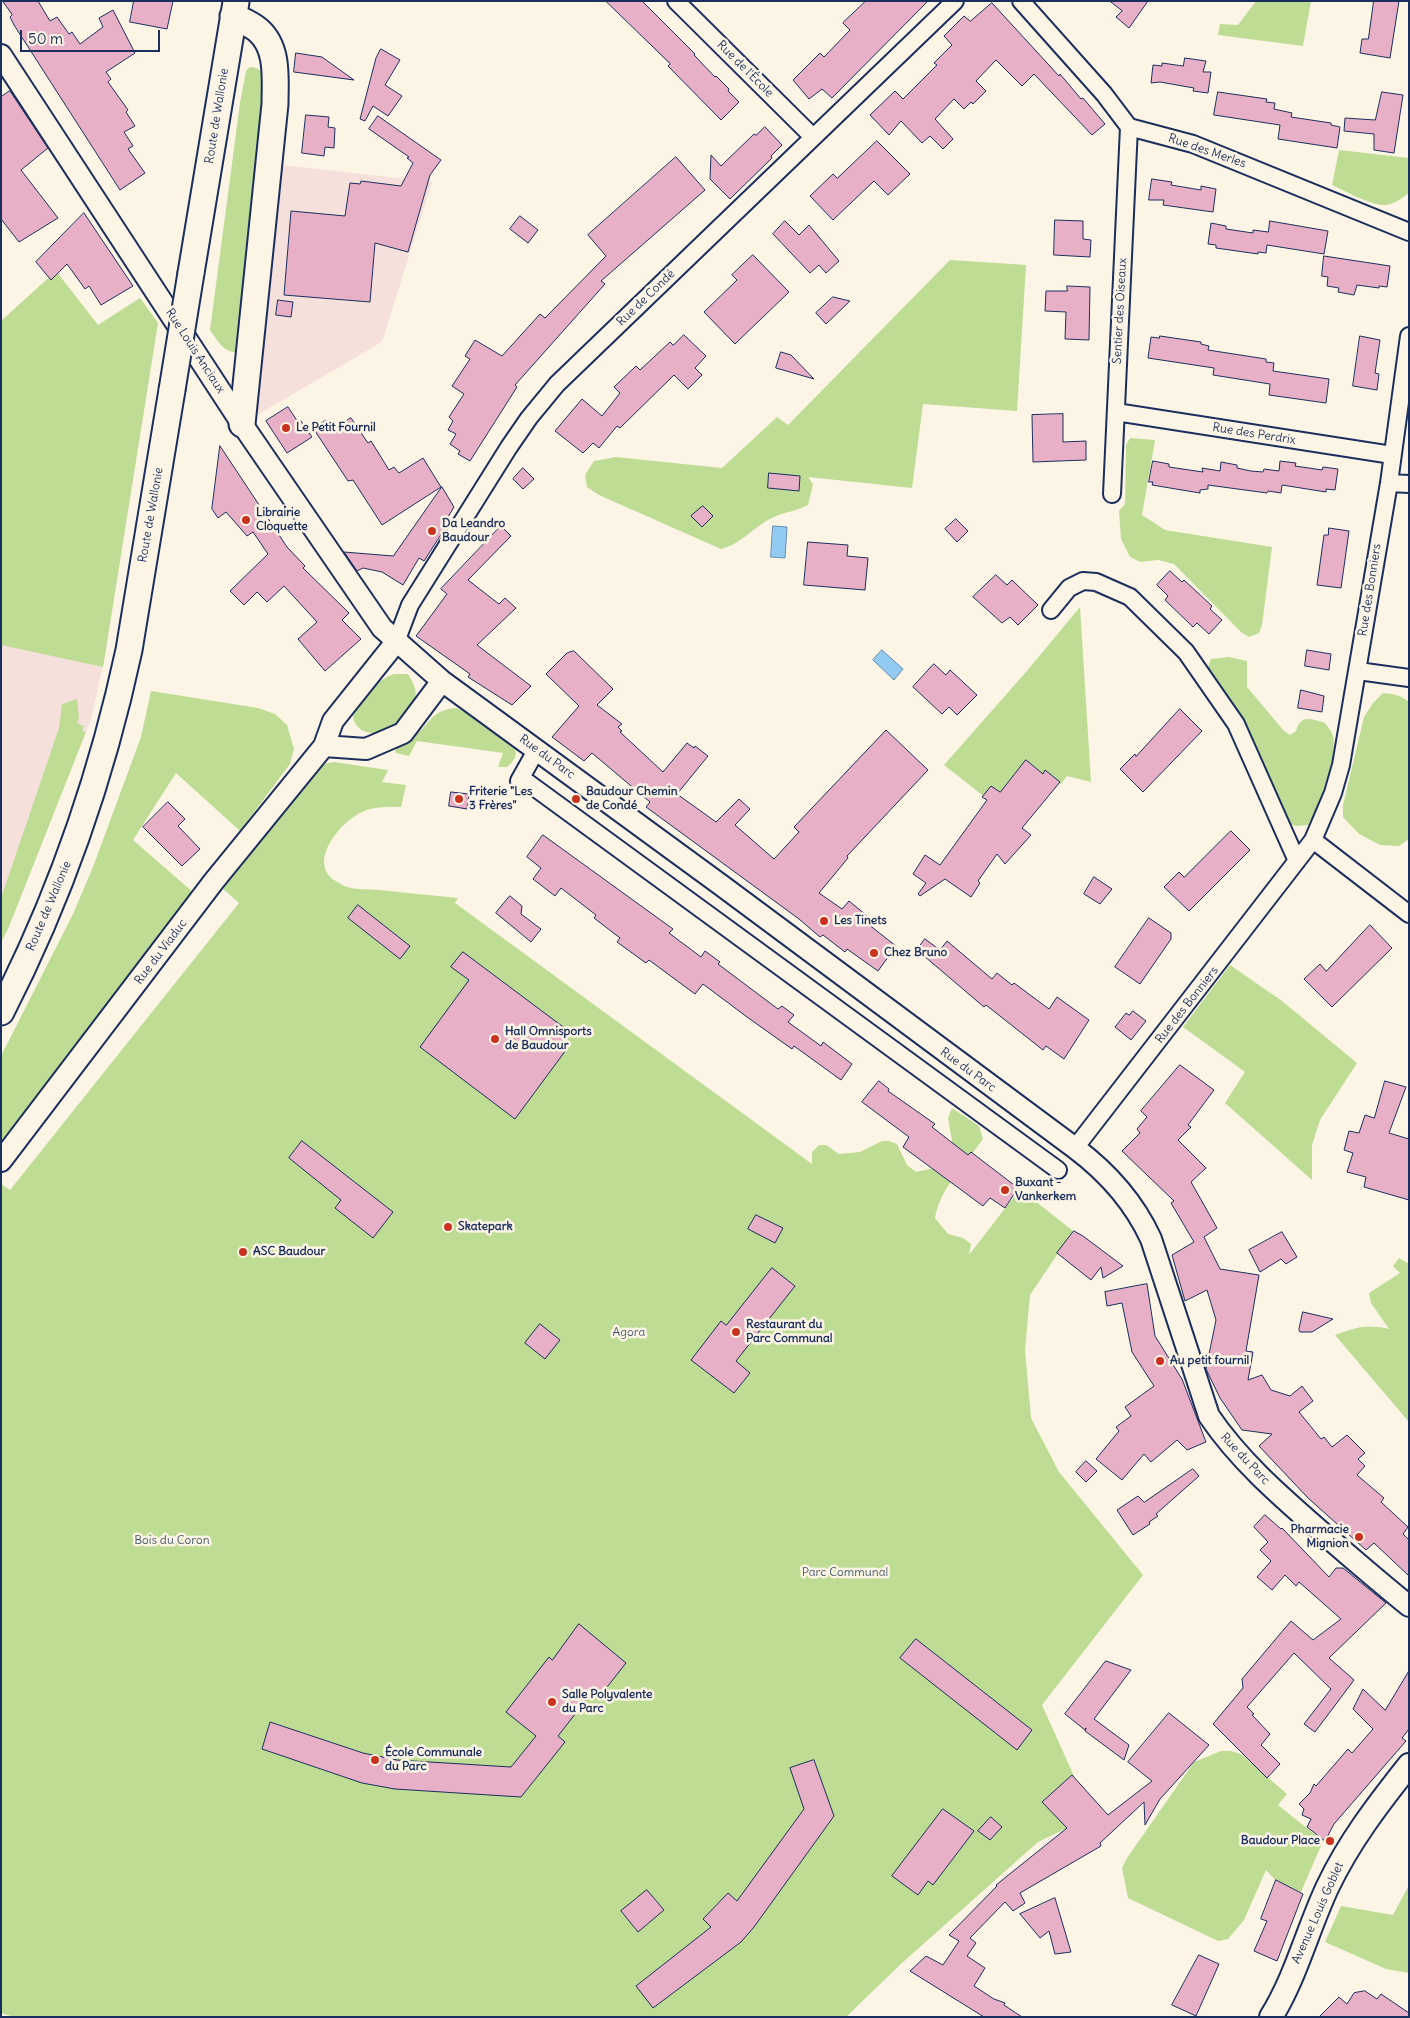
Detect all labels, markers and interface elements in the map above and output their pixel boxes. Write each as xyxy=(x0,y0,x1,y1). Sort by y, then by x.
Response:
scale bar xyxy=(22,20,162,52)
text: 50 m xyxy=(28,29,63,48)
street label: Rue de l'École xyxy=(714,38,776,100)
street label: Route de Wallonie xyxy=(202,67,232,165)
street label: Rue des Merles xyxy=(1166,131,1248,171)
street label: Sentier des Oiseaux xyxy=(1110,258,1130,364)
street label: Rue de Condé xyxy=(614,267,678,329)
street label: Rue Louis Anciaux xyxy=(162,306,228,396)
street label: Rue des Perdrix xyxy=(1211,420,1297,448)
place label: Le Petit Fournil xyxy=(296,421,376,435)
marker: Le Petit Fournil xyxy=(280,422,292,434)
street label: Route de Wallonie xyxy=(136,466,166,564)
place label: Librairie Cloquette xyxy=(256,506,308,534)
marker: Librairie Cloquette xyxy=(240,514,252,526)
place label: Da Leandro Baudour xyxy=(442,517,505,545)
marker: Da Leandro Baudour xyxy=(426,525,438,537)
street label: Rue des Bonniers xyxy=(1356,543,1384,637)
street label: Rue du Parc xyxy=(516,732,578,782)
place label: Friterie "Les 3 Frères" xyxy=(469,785,532,813)
place label: Baudour Chemin de Condé xyxy=(586,785,678,813)
marker: Friterie "Les 3 Frères" xyxy=(453,793,465,805)
marker: Baudour Chemin de Condé xyxy=(570,793,582,805)
street label: Route de Wallonie xyxy=(24,859,74,953)
place label: Les Tinets xyxy=(834,914,887,928)
marker: Les Tinets xyxy=(818,915,830,927)
street label: Rue du Viaduc xyxy=(132,917,190,987)
place label: Chez Bruno xyxy=(884,946,947,960)
marker: Chez Bruno xyxy=(868,947,880,959)
street label: Rue des Bonniers xyxy=(1153,964,1221,1046)
place label: Hall Omnisports de Baudour xyxy=(505,1025,592,1053)
marker: Hall Omnisports de Baudour xyxy=(489,1033,501,1045)
street label: Rue du Parc xyxy=(937,1045,999,1095)
place label: Buxant - Vankerkem xyxy=(1015,1176,1076,1204)
marker: Buxant - Vankerkem xyxy=(999,1184,1011,1196)
place label: Skatepark xyxy=(458,1220,513,1234)
marker: Skatepark xyxy=(442,1221,454,1233)
place label: ASC Baudour xyxy=(253,1245,325,1259)
marker: ASC Baudour xyxy=(237,1246,249,1258)
place label: Restaurant du Parc Communal xyxy=(746,1318,833,1346)
park label: Agora xyxy=(613,1326,645,1340)
marker: Restaurant du Parc Communal xyxy=(730,1326,742,1338)
place label: Au petit fournil xyxy=(1170,1354,1249,1368)
marker: Au petit fournil xyxy=(1154,1355,1166,1367)
street label: Rue du Parc xyxy=(1217,1430,1273,1488)
place label: Pharmacie Mignion xyxy=(1291,1523,1349,1551)
marker: Pharmacie Mignion xyxy=(1353,1531,1365,1543)
park label: Bois du Coron xyxy=(134,1534,210,1548)
park label: Parc Communal xyxy=(802,1566,888,1580)
place label: Salle Polyvalente du Parc xyxy=(562,1688,652,1716)
marker: Salle Polyvalente du Parc xyxy=(546,1696,558,1708)
place label: École Communale du Parc xyxy=(385,1746,482,1774)
marker: École Communale du Parc xyxy=(369,1754,381,1766)
place label: Baudour Place xyxy=(1241,1834,1320,1848)
marker: Baudour Place xyxy=(1324,1835,1336,1847)
street label: Avenue Louis Goblet xyxy=(1289,1860,1347,1966)

